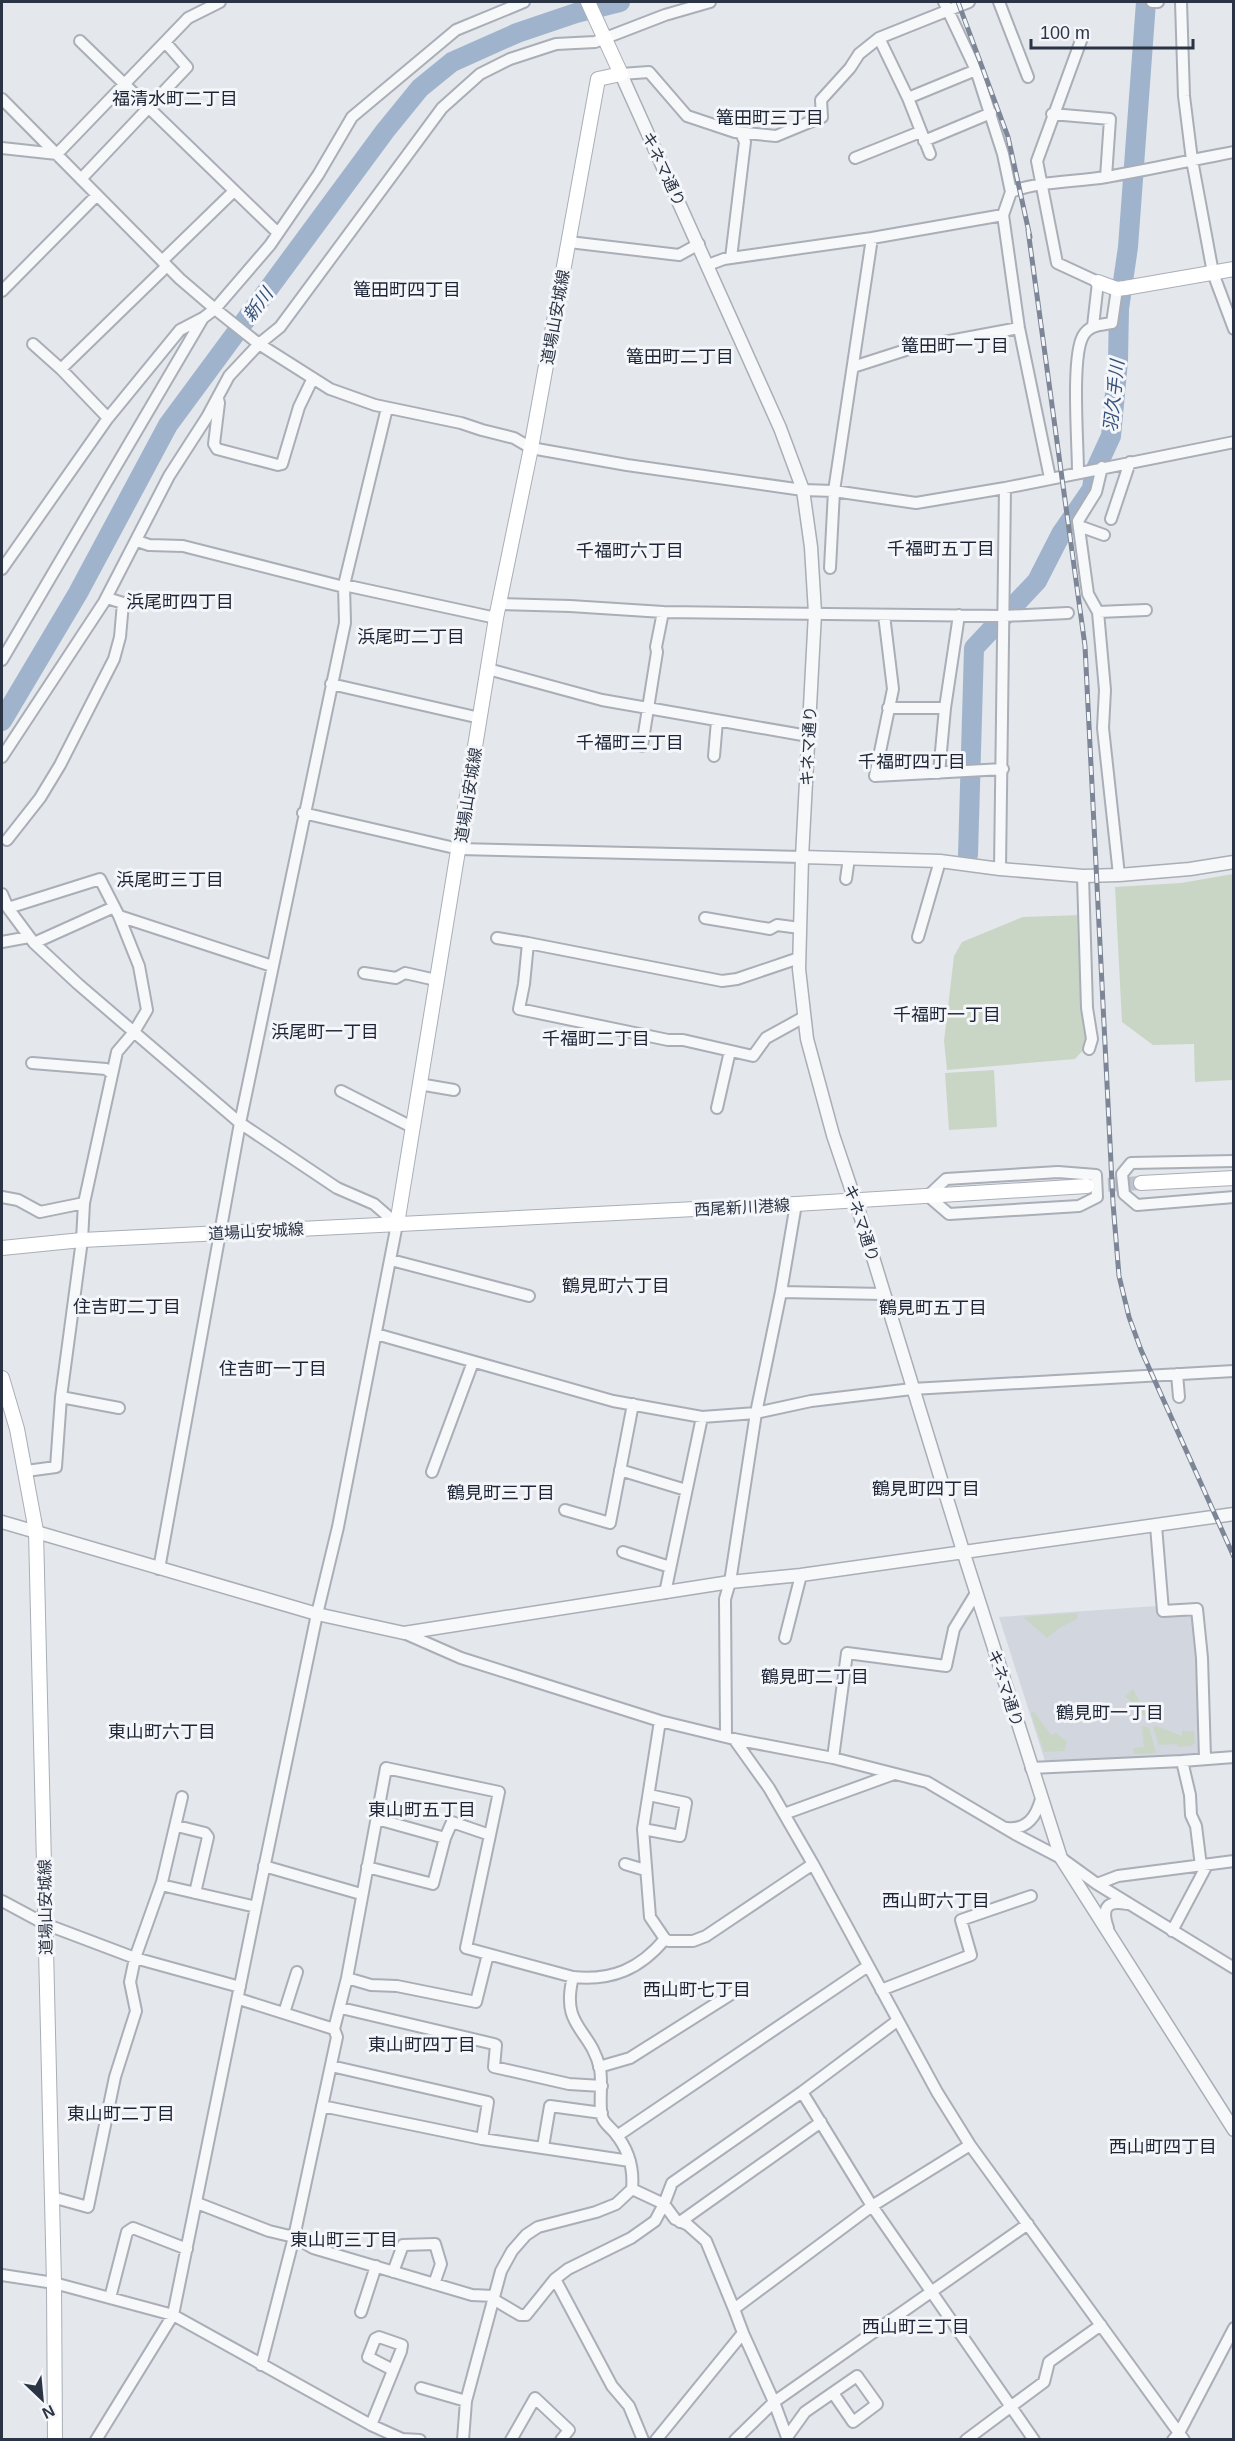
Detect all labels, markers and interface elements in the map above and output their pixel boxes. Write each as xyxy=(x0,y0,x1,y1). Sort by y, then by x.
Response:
scale bar xyxy=(1031,12,1193,50)
text: 100 m xyxy=(1040,23,1090,43)
district label: 福清水町二丁目 xyxy=(112,89,238,109)
district label: 篭田町三丁目 xyxy=(716,108,824,128)
street label: キネマ通り xyxy=(639,129,688,209)
street label: 道場山安城線 xyxy=(539,268,572,366)
district label: 篭田町四丁目 xyxy=(353,280,461,300)
water label: 新川 xyxy=(239,283,278,325)
district label: 篭田町一丁目 xyxy=(901,336,1009,356)
district label: 篭田町二丁目 xyxy=(626,347,734,367)
water label: 羽久手川 xyxy=(1100,357,1128,433)
district label: 千福町五丁目 xyxy=(887,539,995,559)
district label: 千福町六丁目 xyxy=(576,541,684,561)
district label: 浜尾町四丁目 xyxy=(126,592,234,612)
district label: 浜尾町二丁目 xyxy=(357,627,465,647)
street label: キネマ通り xyxy=(798,706,819,786)
district label: 千福町三丁目 xyxy=(576,733,684,753)
street label: 道場山安城線 xyxy=(453,746,484,844)
district label: 千福町四丁目 xyxy=(858,752,966,772)
district label: 浜尾町三丁目 xyxy=(116,870,224,890)
district label: 千福町一丁目 xyxy=(893,1005,1001,1025)
district label: 浜尾町一丁目 xyxy=(271,1022,379,1042)
district label: 千福町二丁目 xyxy=(542,1029,650,1049)
street label: キネマ通り xyxy=(841,1182,882,1264)
street label: 西尾新川港線 xyxy=(694,1196,790,1219)
street label: 道場山安城線 xyxy=(208,1220,304,1243)
district label: 鶴見町六丁目 xyxy=(562,1276,670,1296)
district label: 住吉町二丁目 xyxy=(73,1297,181,1317)
district label: 鶴見町五丁目 xyxy=(879,1298,987,1318)
district label: 住吉町一丁目 xyxy=(219,1359,327,1379)
district label: 鶴見町四丁目 xyxy=(872,1479,980,1499)
district label: 鶴見町三丁目 xyxy=(447,1483,555,1503)
street label: キネマ通り xyxy=(985,1647,1026,1729)
district label: 鶴見町二丁目 xyxy=(761,1667,869,1687)
district label: 鶴見町一丁目 xyxy=(1056,1703,1164,1723)
district label: 東山町六丁目 xyxy=(108,1722,216,1742)
district label: 東山町五丁目 xyxy=(368,1800,476,1820)
street label: 道場山安城線 xyxy=(36,1859,55,1955)
district label: 西山町六丁目 xyxy=(882,1891,990,1911)
district label: 西山町七丁目 xyxy=(643,1980,751,2000)
district label: 東山町四丁目 xyxy=(368,2035,476,2055)
district label: 東山町二丁目 xyxy=(67,2104,175,2124)
district label: 西山町四丁目 xyxy=(1109,2137,1217,2157)
district label: 東山町三丁目 xyxy=(290,2230,398,2250)
district label: 西山町三丁目 xyxy=(862,2317,970,2337)
north arrow xyxy=(12,2369,72,2429)
text: N xyxy=(39,2402,57,2422)

